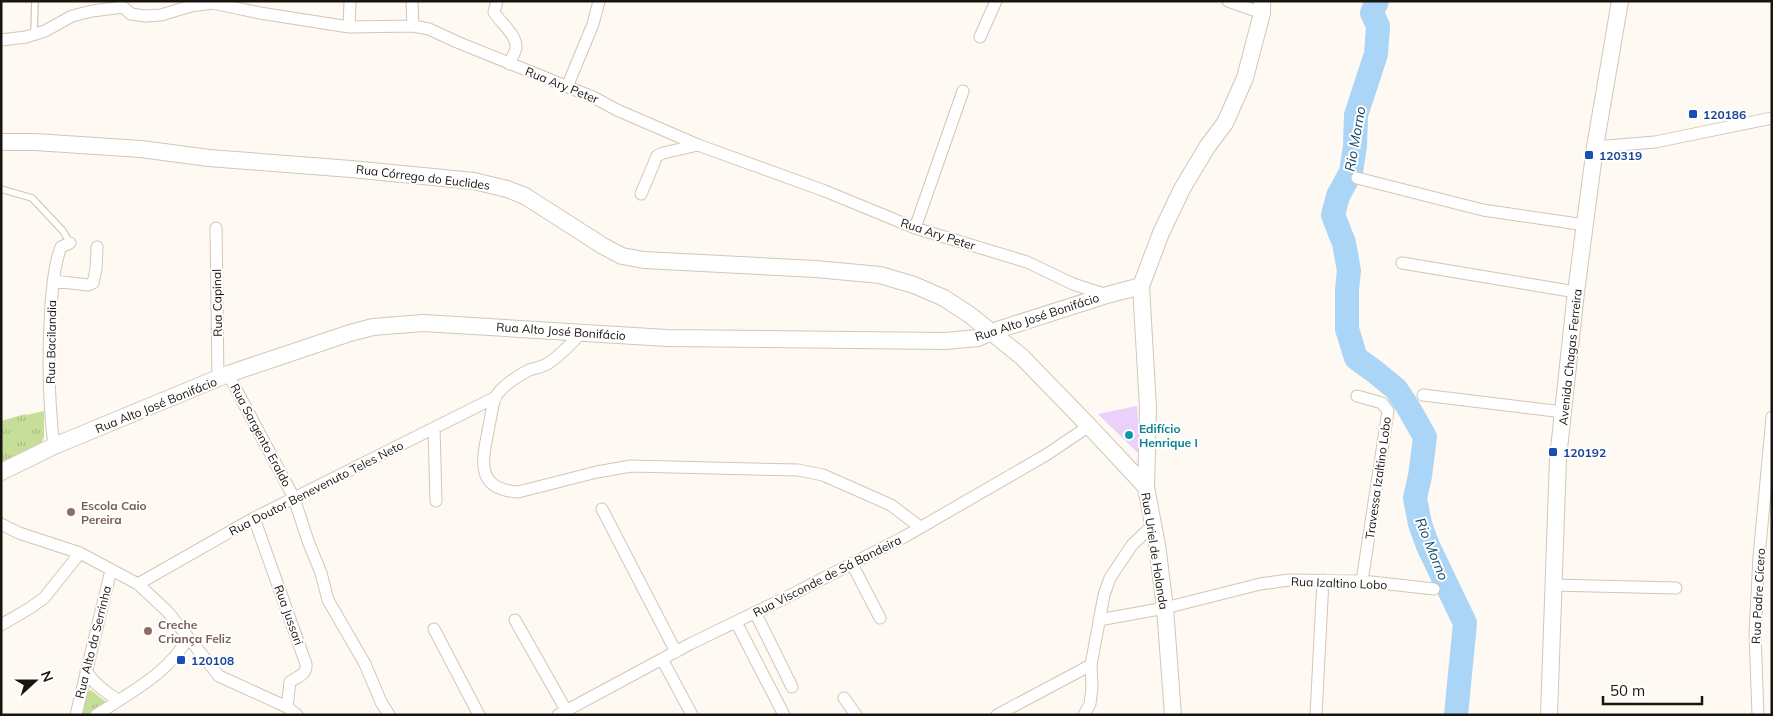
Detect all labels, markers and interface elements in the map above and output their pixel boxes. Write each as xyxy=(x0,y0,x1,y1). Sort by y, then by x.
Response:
street label: Rua Ary Peter xyxy=(523,63,601,107)
water label: Rio Morno xyxy=(1340,105,1370,173)
place label: 120186 xyxy=(1703,107,1746,122)
marker: 120186 xyxy=(1687,108,1699,120)
place label: 120319 xyxy=(1599,148,1642,163)
marker: 120319 xyxy=(1583,149,1595,161)
street label: Rua Córrego do Euclides xyxy=(355,161,491,193)
street label: Rua Ary Peter xyxy=(899,215,978,253)
street label: Rua Capinal xyxy=(209,269,225,337)
street label: Avenida Chagas Ferreira xyxy=(1555,288,1585,426)
street label: Rua Alto José Bonifácio xyxy=(973,290,1101,344)
street label: Rua Bacilandia xyxy=(43,300,59,384)
street label: Rua Alto José Bonifácio xyxy=(496,319,626,343)
street label: Rua Alto José Bonifácio xyxy=(93,374,219,436)
street label: Rua Sargento Eraldo xyxy=(227,381,295,489)
street label: Travessa Izaltino Lobo xyxy=(1362,416,1394,540)
place label: Edifício Henrique I xyxy=(1139,421,1198,450)
marker: Edifício Henrique I xyxy=(1123,429,1135,441)
street label: Rua Doutor Benevenuto Teles Neto xyxy=(226,437,406,539)
place label: 120192 xyxy=(1563,445,1606,460)
marker: 120192 xyxy=(1547,446,1559,458)
street label: Rua Uriel de Holanda xyxy=(1138,491,1172,611)
place label: Escola Caio Pereira xyxy=(81,498,147,527)
marker: Escola Caio Pereira xyxy=(65,506,77,518)
water label: Rio Morno xyxy=(1411,515,1453,583)
street label: Rua Visconde de Sá Bandeira xyxy=(750,532,904,620)
street label: Rua Padre Cícero xyxy=(1748,548,1768,644)
street label: Rua Izaltino Lobo xyxy=(1291,574,1388,592)
street label: Rua Jussari xyxy=(271,583,307,647)
street label: Rua Alto da Serrinha xyxy=(72,584,114,700)
place label: Creche Criança Feliz xyxy=(158,617,231,646)
marker: Creche Criança Feliz xyxy=(142,625,154,637)
place label: 120108 xyxy=(191,653,234,668)
marker: 120108 xyxy=(175,654,187,666)
north arrow xyxy=(10,656,60,706)
text: N xyxy=(37,668,57,685)
scale bar xyxy=(1603,674,1702,706)
text: 50 m xyxy=(1610,681,1645,700)

